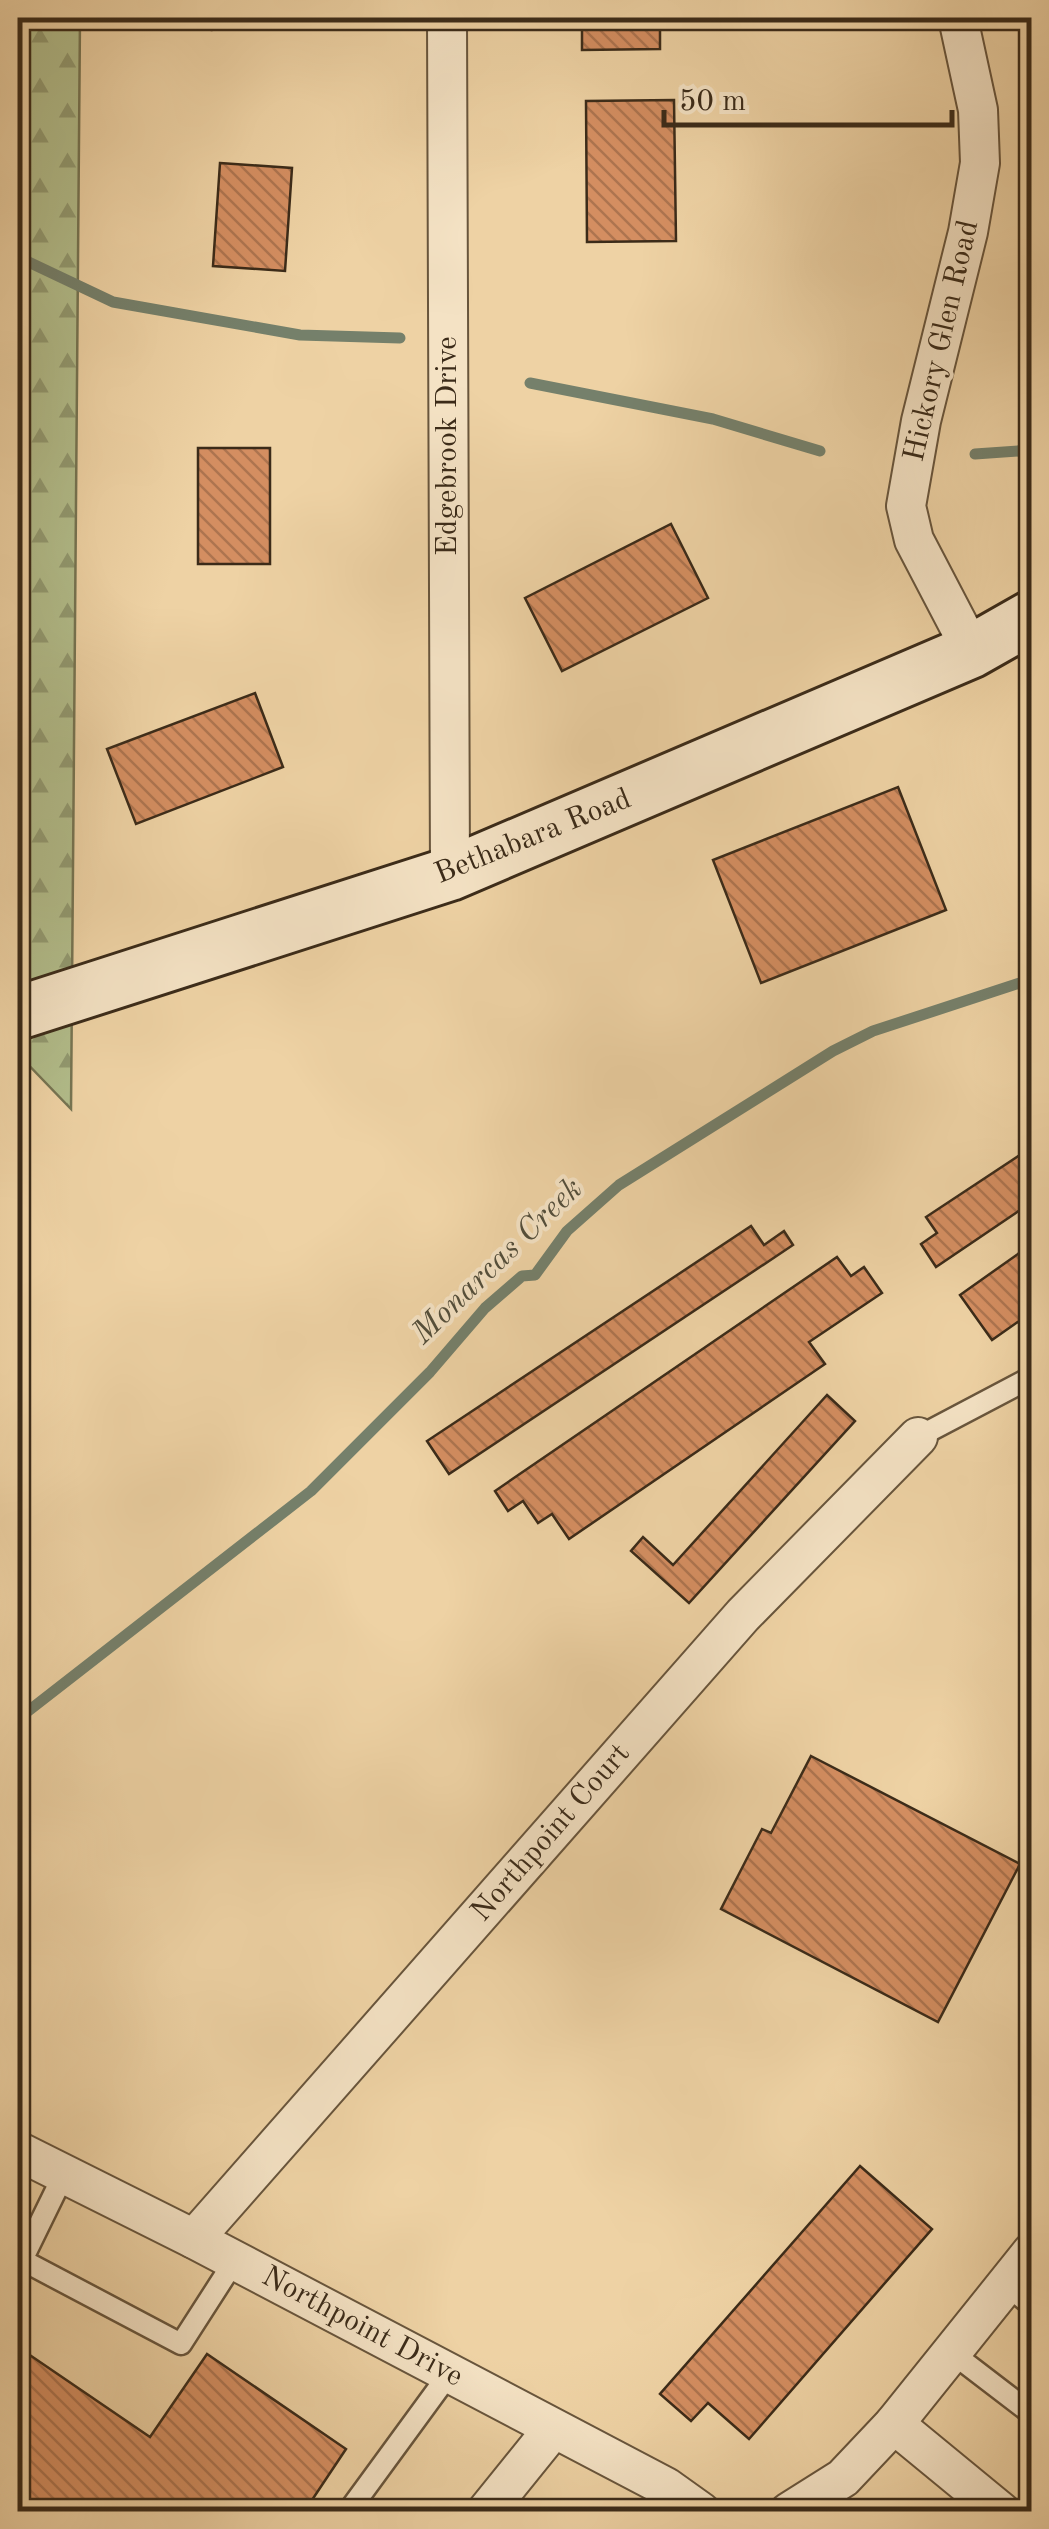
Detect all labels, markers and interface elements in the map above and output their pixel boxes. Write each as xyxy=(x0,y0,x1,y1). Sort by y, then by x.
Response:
scale bar xyxy=(664,65,952,127)
text: 50 m xyxy=(679,87,746,117)
street label: Hickory Glen Road xyxy=(900,217,984,465)
street label: Edgebrook Drive xyxy=(433,336,463,556)
street label: Bethabara Road xyxy=(431,784,635,890)
water label: Monarcas Creek xyxy=(406,1173,589,1352)
street label: Northpoint Court xyxy=(466,1738,636,1928)
street label: Northpoint Drive xyxy=(257,2261,467,2393)

